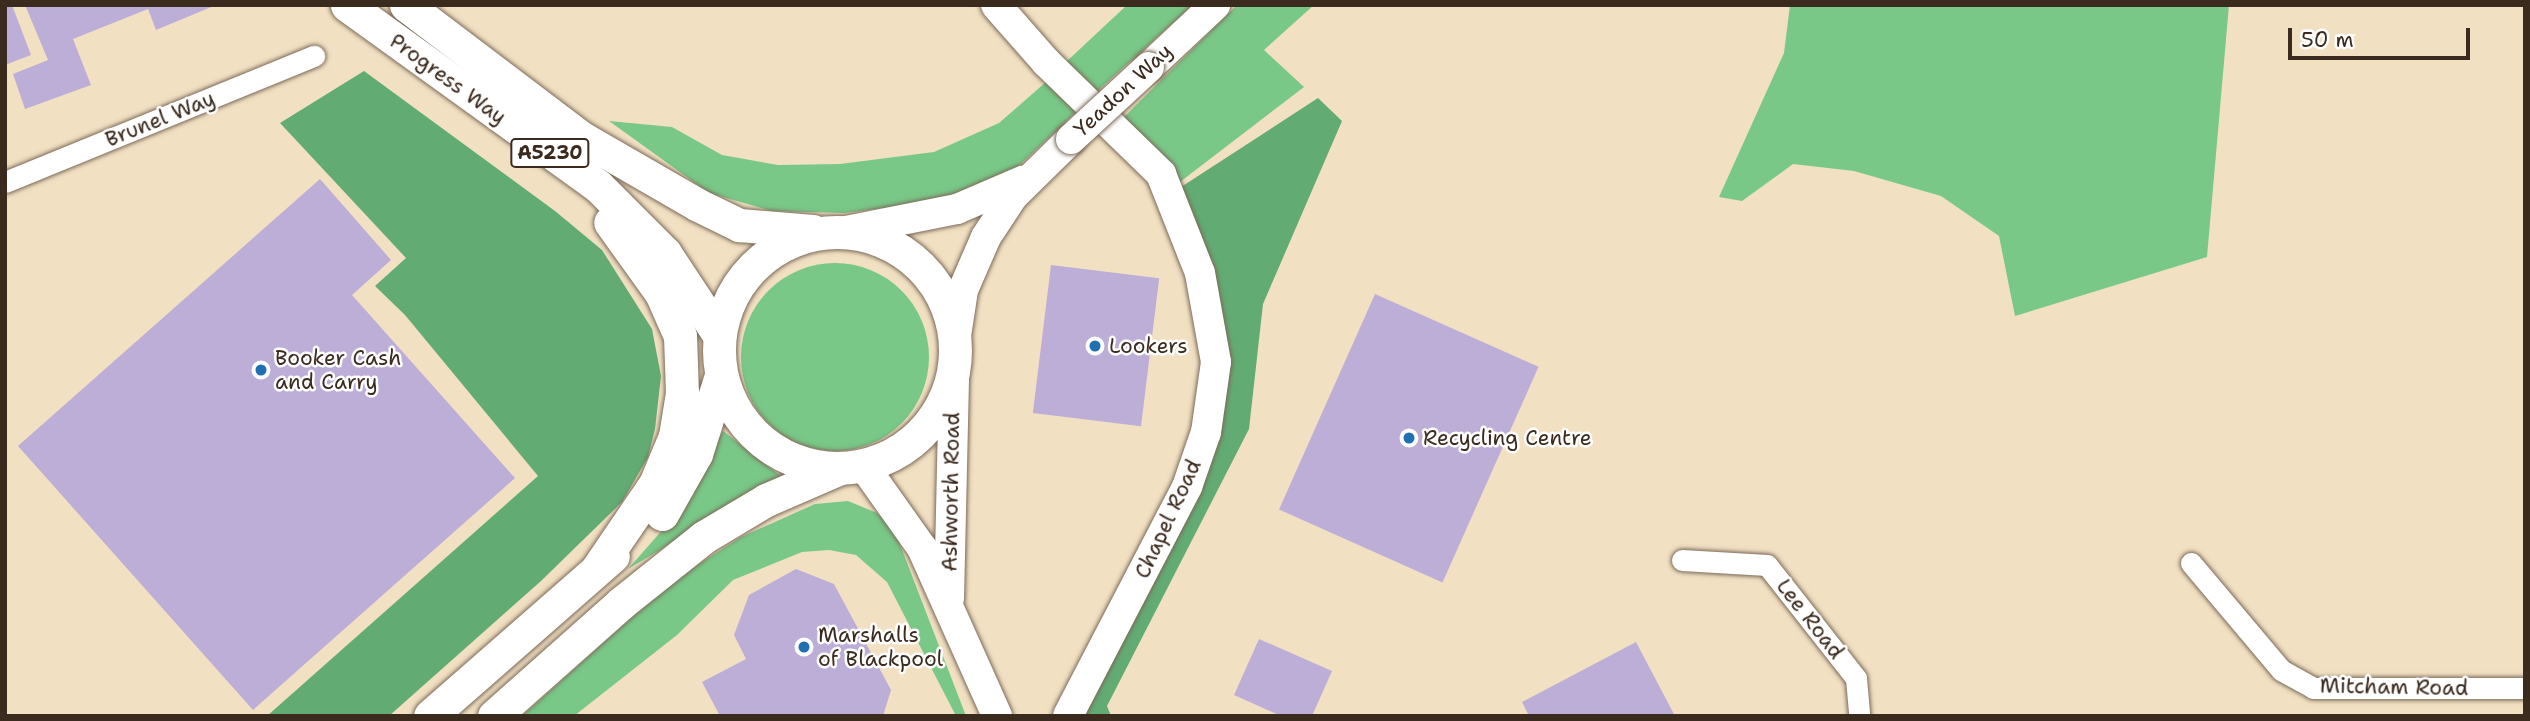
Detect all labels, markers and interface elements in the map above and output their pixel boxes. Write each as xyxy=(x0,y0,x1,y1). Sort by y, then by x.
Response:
scale bar xyxy=(2292,14,2474,58)
text: 50 m xyxy=(2301,26,2354,54)
street label: Progress Way xyxy=(385,28,511,130)
street label: Yeadon Way xyxy=(1069,38,1177,142)
street label: Brunel Way xyxy=(102,86,218,152)
road number: A5230 xyxy=(510,138,590,168)
place label: Lookers xyxy=(1109,333,1188,359)
marker: Lookers xyxy=(1087,338,1103,354)
place label: Booker Cash and Carry xyxy=(275,345,401,395)
marker: Booker Cash and Carry xyxy=(253,362,269,378)
street label: Ashworth Road xyxy=(937,412,965,572)
place label: Recycling Centre xyxy=(1423,425,1592,451)
marker: Recycling Centre xyxy=(1401,430,1417,446)
street label: Chapel Road xyxy=(1129,456,1207,582)
street label: Lee Road xyxy=(1771,574,1849,664)
place label: Marshalls of Blackpool xyxy=(818,622,943,672)
marker: Marshalls of Blackpool xyxy=(796,639,812,655)
street label: Mitcham Road xyxy=(2320,673,2468,701)

